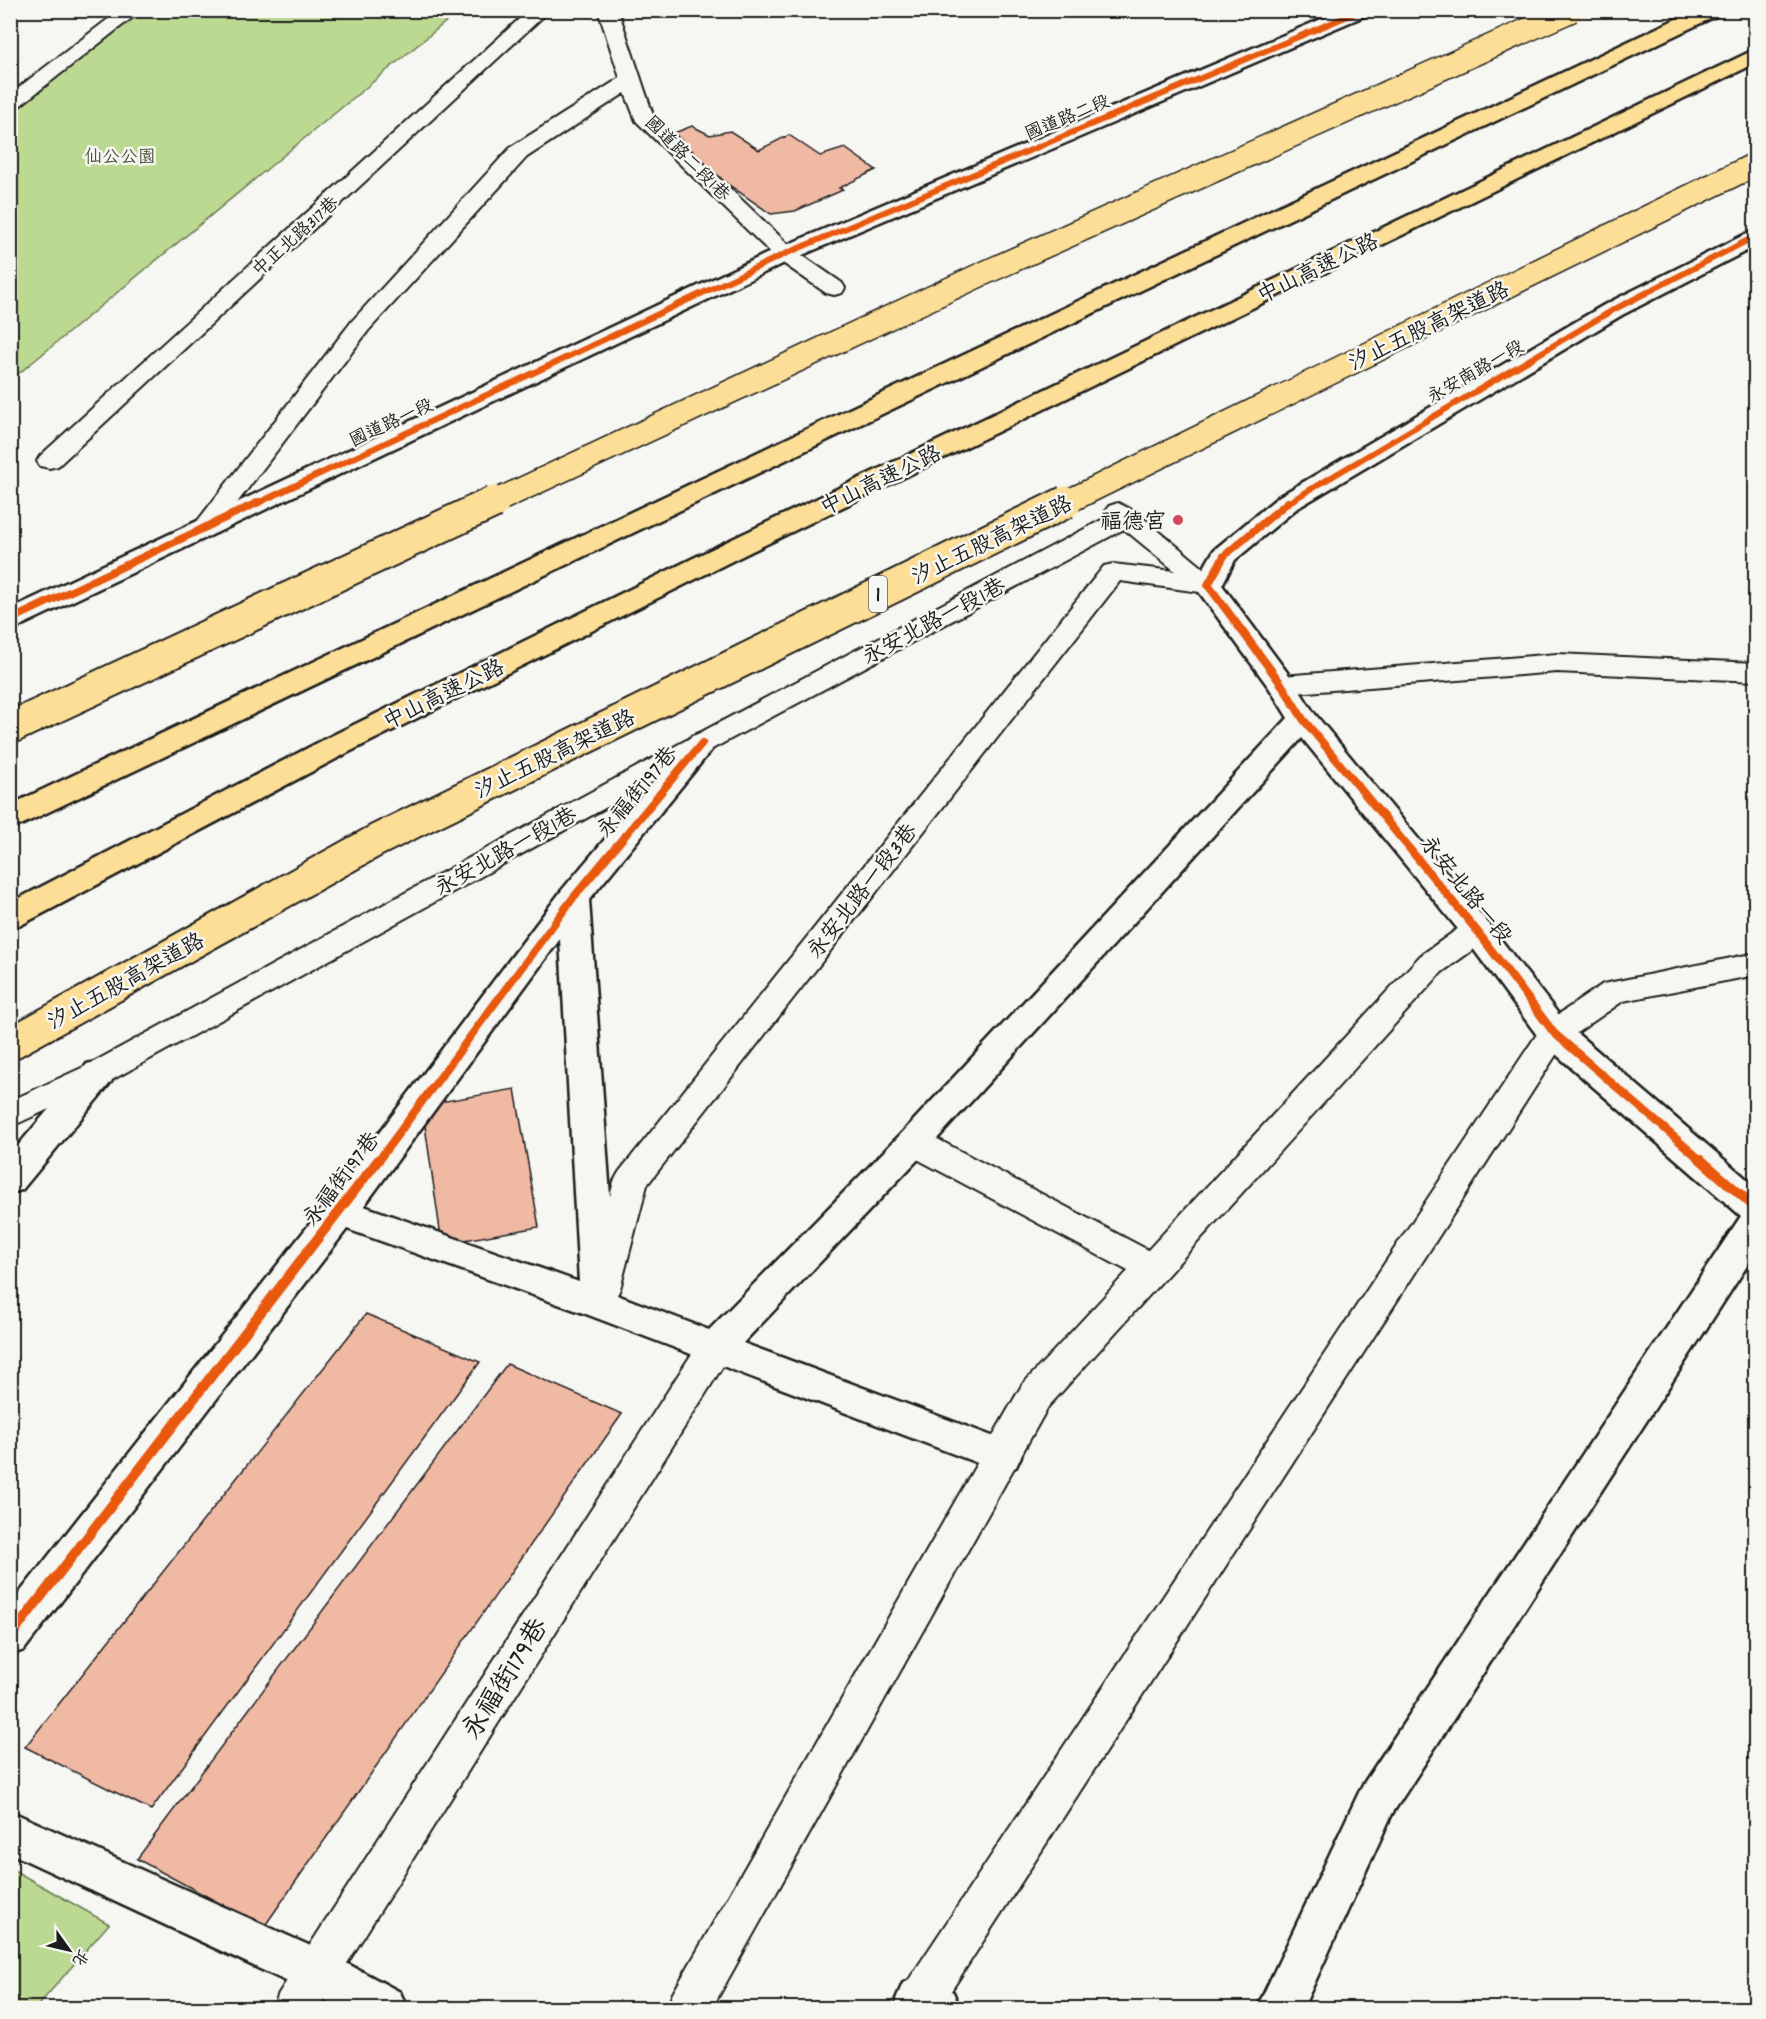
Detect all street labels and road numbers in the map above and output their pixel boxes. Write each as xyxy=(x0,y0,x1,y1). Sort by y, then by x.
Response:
street label: 國道路二段 xyxy=(1022,90,1114,148)
street label: 國道路二段1巷 xyxy=(638,111,735,208)
street label: 中正北路317巷 xyxy=(248,192,345,284)
street label: 中山高速公路 xyxy=(1252,227,1385,313)
street label: 汐止五股高架道路 xyxy=(1344,276,1515,381)
street label: 永安南路一段 xyxy=(1423,335,1529,411)
street label: 國道路一段 xyxy=(346,394,438,455)
street label: 中山高速公路 xyxy=(815,439,948,525)
street label: 汐止五股高架道路 xyxy=(907,490,1078,595)
street label: 永安北路一段1巷 xyxy=(857,572,1012,674)
road number: 1 xyxy=(869,576,887,612)
street label: 中山高速公路 xyxy=(378,653,511,739)
street label: 汐止五股高架道路 xyxy=(470,704,641,809)
street label: 永福街197巷 xyxy=(591,741,686,846)
street label: 永安北路一段1巷 xyxy=(430,801,584,905)
street label: 永安北路一段3巷 xyxy=(801,818,926,966)
street label: 永安北路一段 xyxy=(1411,830,1518,952)
street label: 汐止五股高架道路 xyxy=(42,927,211,1039)
street label: 永福街197巷 xyxy=(297,1126,389,1234)
street label: 永福街179巷 xyxy=(454,1612,560,1748)

